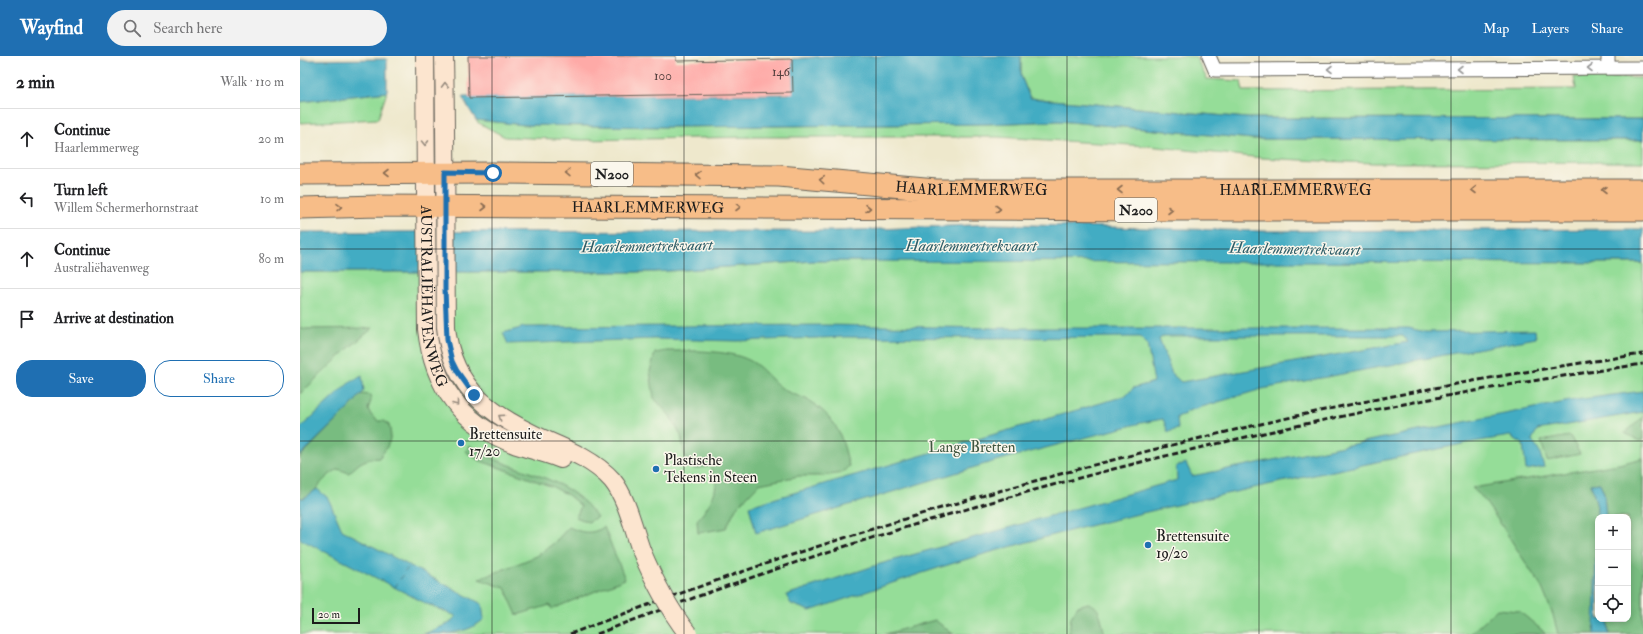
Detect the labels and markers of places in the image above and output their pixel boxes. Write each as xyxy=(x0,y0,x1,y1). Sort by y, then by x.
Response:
place label: Brettensuite 17/20 xyxy=(469,425,542,461)
marker: Brettensuite 17/20 xyxy=(456,438,466,448)
place label: Plastische Tekens in Steen xyxy=(664,451,757,487)
marker: Plastische Tekens in Steen xyxy=(651,464,661,474)
place label: Brettensuite 19/20 xyxy=(1156,527,1229,563)
marker: Brettensuite 19/20 xyxy=(1143,540,1153,550)

